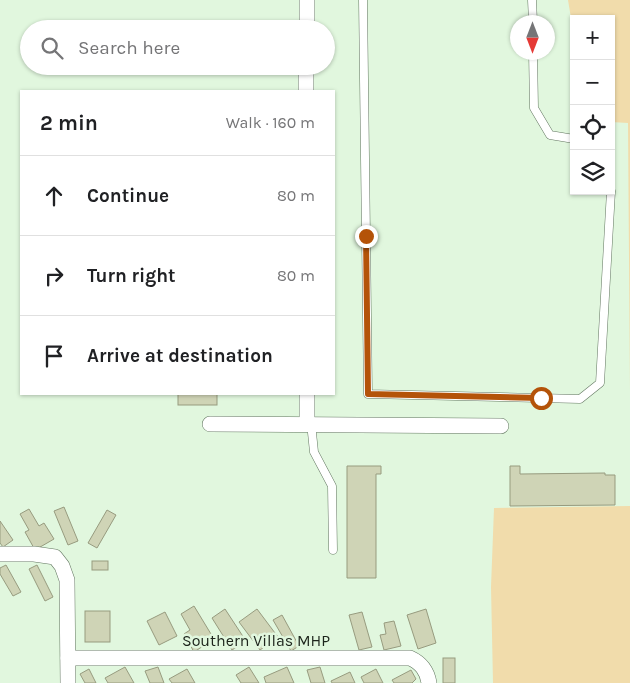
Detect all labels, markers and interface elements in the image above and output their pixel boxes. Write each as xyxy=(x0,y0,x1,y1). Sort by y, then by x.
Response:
north arrow xyxy=(510,15,555,60)
map controls xyxy=(570,15,615,195)
button: + xyxy=(570,15,615,60)
search box xyxy=(20,20,335,75)
icon: search xyxy=(38,34,66,62)
text: Search here xyxy=(78,37,180,59)
button: − xyxy=(570,60,615,105)
button: locate xyxy=(570,105,615,150)
text: 2 min xyxy=(40,111,98,135)
text: Walk · 160 m xyxy=(226,113,315,132)
button: layers xyxy=(570,150,615,195)
icon: ahead xyxy=(40,182,68,210)
text: Continue xyxy=(87,185,169,207)
text: 80 m xyxy=(277,186,315,205)
route end xyxy=(355,225,378,248)
icon: right xyxy=(40,262,68,290)
text: Turn right xyxy=(87,265,176,287)
text: 80 m xyxy=(277,266,315,285)
icon: arrive xyxy=(40,342,68,370)
text: Arrive at destination xyxy=(87,345,273,367)
route start xyxy=(530,387,553,410)
street label: Southern Villas MHP xyxy=(182,631,330,650)

